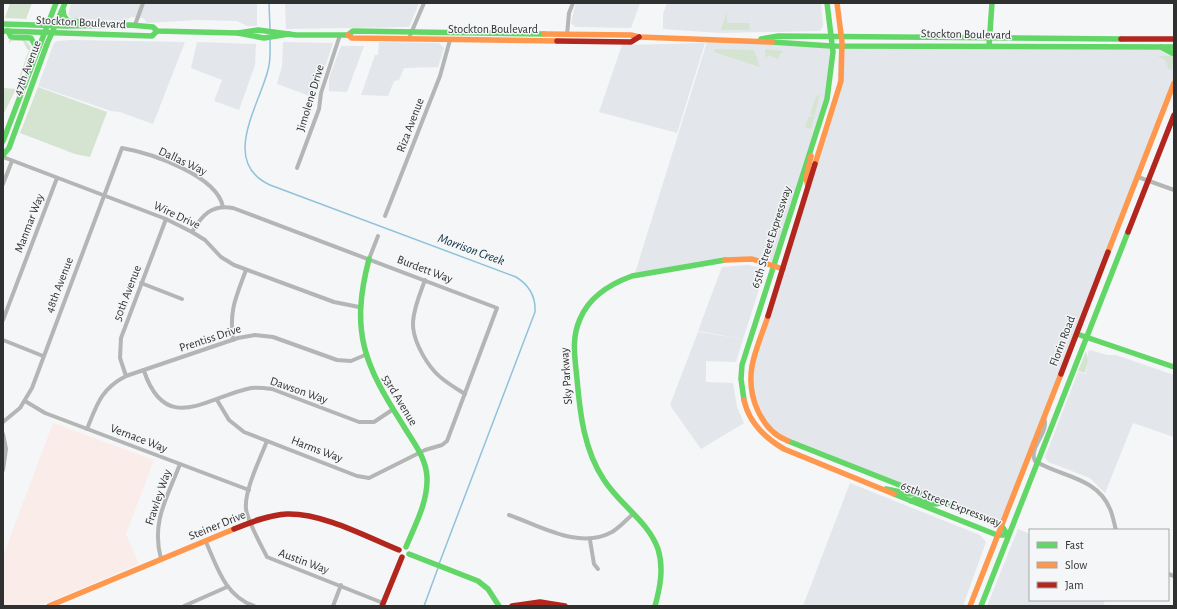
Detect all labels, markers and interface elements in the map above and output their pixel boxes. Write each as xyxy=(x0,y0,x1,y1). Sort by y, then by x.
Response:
street label: Stockton Boulevard xyxy=(36,14,126,30)
street label: Stockton Boulevard xyxy=(448,23,538,35)
street label: Stockton Boulevard xyxy=(921,27,1011,41)
street label: 47th Avenue xyxy=(11,39,43,97)
street label: Jimolene Drive xyxy=(294,63,326,133)
street label: Riza Avenue xyxy=(394,96,426,154)
street label: Dallas Way xyxy=(157,145,209,178)
street label: 65th Street Expressway xyxy=(749,184,794,290)
street label: Manmar Way xyxy=(12,192,47,255)
street label: Wire Drive xyxy=(152,199,202,231)
water label: Morrison Creek xyxy=(436,232,506,268)
street label: Burdett Way xyxy=(395,253,454,286)
street label: 48th Avenue xyxy=(43,256,75,314)
street label: 50th Avenue xyxy=(111,264,143,322)
street label: Florin Road xyxy=(1047,314,1077,368)
street label: Prentiss Drive xyxy=(178,322,242,354)
street label: Sky Parkway xyxy=(558,347,575,405)
street label: 53rd Avenue xyxy=(380,372,420,428)
street label: Dawson Way xyxy=(268,375,329,406)
street label: Vernace Way xyxy=(108,422,169,455)
street label: Harms Way xyxy=(289,434,344,465)
street label: Frawley Way xyxy=(143,468,174,527)
street label: 65th Street Expressway xyxy=(899,479,1003,530)
street label: Steiner Drive xyxy=(187,508,247,542)
legend xyxy=(1029,529,1169,601)
text: Fast xyxy=(1065,539,1084,551)
street label: Austin Way xyxy=(277,546,331,577)
text: Slow xyxy=(1065,559,1087,571)
text: Jam xyxy=(1065,579,1084,591)

